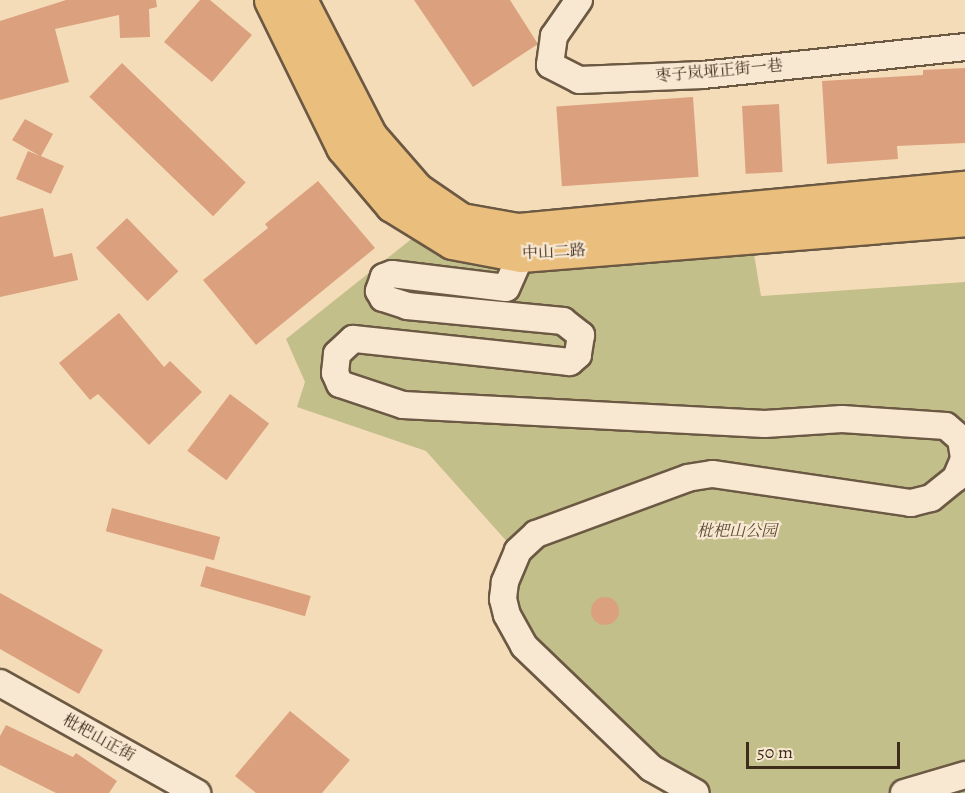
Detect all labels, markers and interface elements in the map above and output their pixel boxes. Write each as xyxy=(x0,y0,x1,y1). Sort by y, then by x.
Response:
street label: 枣子岚垭正街一巷 xyxy=(654,56,784,86)
street label: 中山二路 xyxy=(522,241,586,263)
park label: 枇杷山公园 xyxy=(697,521,777,541)
street label: 枇杷山正街 xyxy=(59,710,139,766)
scale bar xyxy=(749,730,904,768)
text: 50 m xyxy=(757,740,793,764)

